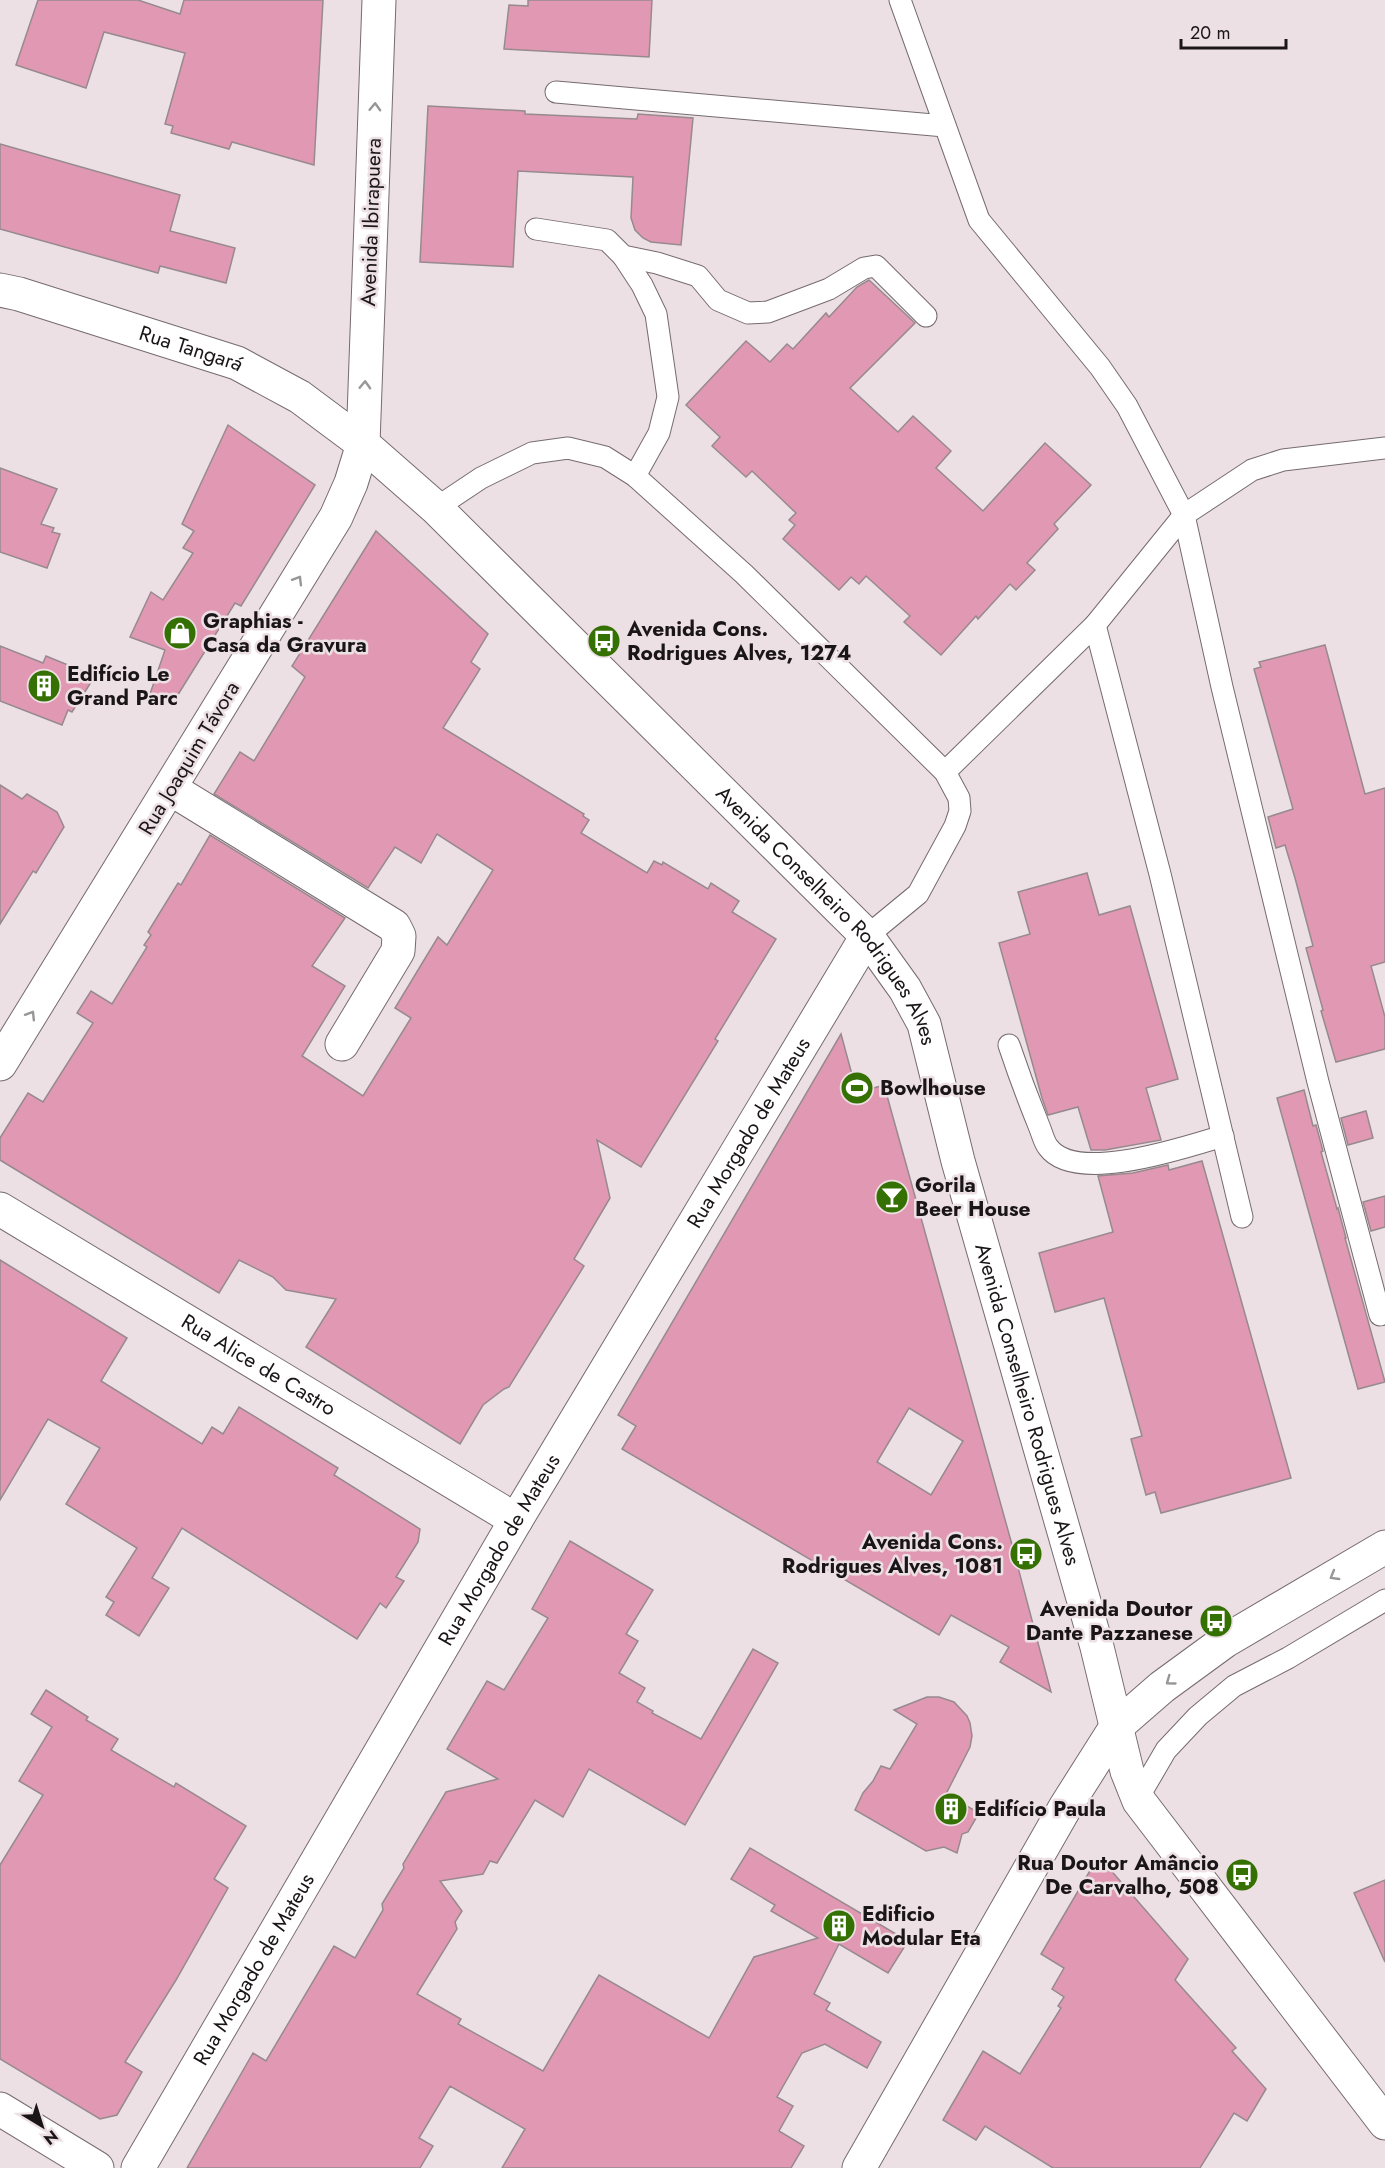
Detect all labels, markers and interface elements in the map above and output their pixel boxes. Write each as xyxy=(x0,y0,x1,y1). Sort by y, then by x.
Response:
scale bar xyxy=(1181,12,1286,50)
text: 20 m xyxy=(1190,20,1230,46)
one-way arrow xyxy=(368,102,381,111)
street label: Avenida Ibirapuera xyxy=(353,137,389,307)
street label: Rua Tangará xyxy=(135,318,249,379)
one-way arrow xyxy=(359,381,371,390)
one-way arrow xyxy=(290,576,302,586)
place label: Graphias - Casa da Gravura xyxy=(203,606,367,660)
place label: Avenida Cons. Rodrigues Alves, 1274 xyxy=(626,614,852,668)
shop icon: Graphias - Casa da Gravura xyxy=(162,615,198,651)
bus stop icon: Avenida Cons. Rodrigues Alves, 1274 xyxy=(586,623,622,659)
place label: Edifício Le Grand Parc xyxy=(67,659,178,713)
building icon: Edifício Le Grand Parc xyxy=(26,668,62,704)
street label: Rua Joaquim Távora xyxy=(131,675,247,841)
street label: Avenida Conselheiro Rodrigues Alves xyxy=(709,779,944,1048)
one-way arrow xyxy=(23,1010,34,1021)
street label: Rua Morgado de Mateus xyxy=(680,1032,818,1234)
sports icon: Bowlhouse xyxy=(839,1070,875,1106)
place label: Bowlhouse xyxy=(880,1073,986,1103)
place label: Gorila Beer House xyxy=(915,1170,1031,1224)
bar icon: Gorila Beer House xyxy=(874,1179,910,1215)
street label: Avenida Conselheiro Rodrigues Alves xyxy=(967,1240,1088,1569)
street label: Rua Alice de Castro xyxy=(176,1307,342,1423)
street label: Rua Morgado de Mateus xyxy=(431,1448,567,1651)
place label: Avenida Cons. Rodrigues Alves, 1081 xyxy=(782,1527,1003,1581)
bus stop icon: Avenida Cons. Rodrigues Alves, 1081 xyxy=(1008,1536,1044,1572)
one-way arrow xyxy=(1330,1569,1341,1581)
place label: Avenida Doutor Dante Pazzanese xyxy=(1026,1594,1193,1648)
bus stop icon: Avenida Doutor Dante Pazzanese xyxy=(1198,1603,1234,1639)
one-way arrow xyxy=(1166,1673,1177,1684)
building icon: Edifício Paula xyxy=(933,1791,969,1827)
place label: Edifício Paula xyxy=(974,1794,1106,1824)
place label: Rua Doutor Amâncio De Carvalho, 508 xyxy=(1017,1848,1219,1902)
bus stop icon: Rua Doutor Amâncio De Carvalho, 508 xyxy=(1224,1857,1260,1893)
street label: Rua Morgado de Mateus xyxy=(186,1868,322,2071)
place label: Edificio Modular Eta xyxy=(862,1899,981,1953)
building icon: Edificio Modular Eta xyxy=(821,1908,857,1944)
north arrow xyxy=(12,2096,72,2156)
text: N xyxy=(39,2124,63,2150)

